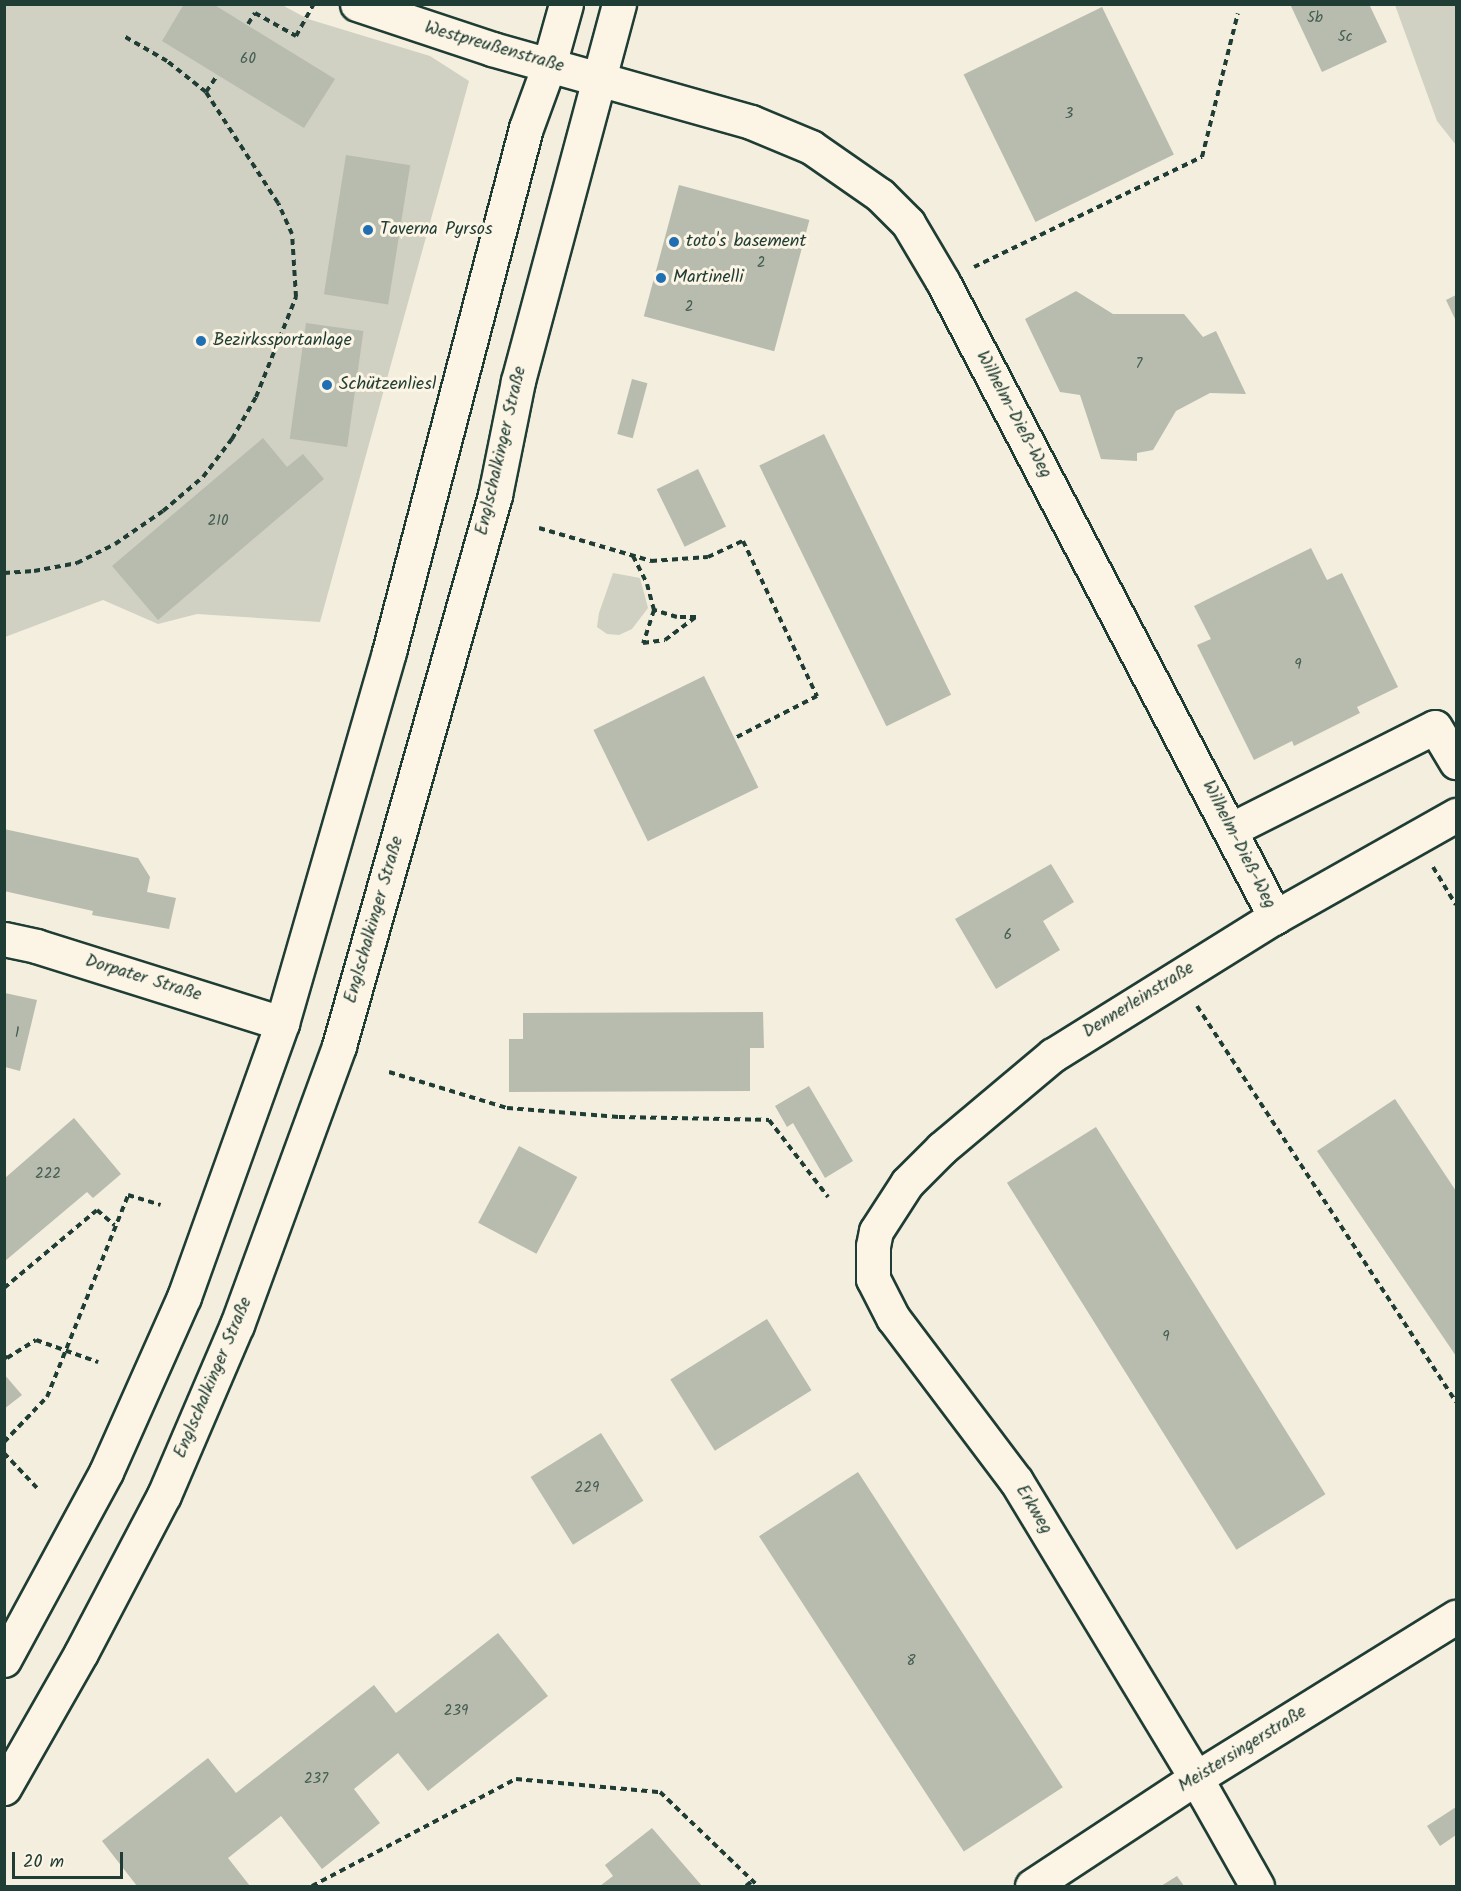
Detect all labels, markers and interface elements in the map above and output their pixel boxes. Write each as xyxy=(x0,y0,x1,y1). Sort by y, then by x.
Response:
house number: 5b xyxy=(1307,10,1323,28)
street label: Westpreußenstraße xyxy=(422,18,566,78)
house number: 5c xyxy=(1338,29,1352,47)
house number: 60 xyxy=(240,51,256,69)
house number: 3 xyxy=(1065,106,1073,124)
place label: Taverna Pyrsos xyxy=(380,219,493,241)
marker: Taverna Pyrsos xyxy=(361,223,375,237)
place label: toto's basement xyxy=(686,231,806,253)
marker: toto's basement xyxy=(667,235,681,249)
house number: 2 xyxy=(757,255,765,273)
place label: Martinelli xyxy=(673,267,744,289)
marker: Martinelli xyxy=(654,271,668,285)
house number: 2 xyxy=(685,299,693,317)
place label: Bezirkssportanlage xyxy=(213,330,352,352)
marker: Bezirkssportanlage xyxy=(194,334,208,348)
street label: Wilhelm-Dieß-Weg xyxy=(970,348,1056,482)
house number: 7 xyxy=(1136,356,1142,374)
street label: Englschalkinger Straße xyxy=(472,364,532,538)
place label: Schützenliesl xyxy=(339,374,436,396)
marker: Schützenliesl xyxy=(320,378,334,392)
house number: 210 xyxy=(208,513,228,531)
house number: 9 xyxy=(1294,657,1302,675)
street label: Wilhelm-Dieß-Weg xyxy=(1196,777,1280,913)
street label: Englschalkinger Straße xyxy=(341,834,409,1006)
house number: 6 xyxy=(1004,927,1012,945)
street label: Dorpater Straße xyxy=(82,951,204,1007)
street label: Dennerleinstraße xyxy=(1079,958,1199,1044)
house number: 1 xyxy=(15,1025,19,1043)
house number: 222 xyxy=(35,1166,61,1184)
street label: Englschalkinger Straße xyxy=(170,1294,258,1462)
house number: 9 xyxy=(1162,1329,1170,1347)
house number: 229 xyxy=(575,1480,599,1498)
street label: Erkweg xyxy=(1010,1481,1056,1539)
house number: 8 xyxy=(906,1653,916,1671)
street label: Meistersingerstraße xyxy=(1175,1702,1311,1798)
house number: 239 xyxy=(444,1703,468,1721)
house number: 237 xyxy=(304,1771,328,1789)
scale bar xyxy=(15,1840,126,1878)
text: 20 m xyxy=(23,1848,64,1877)

